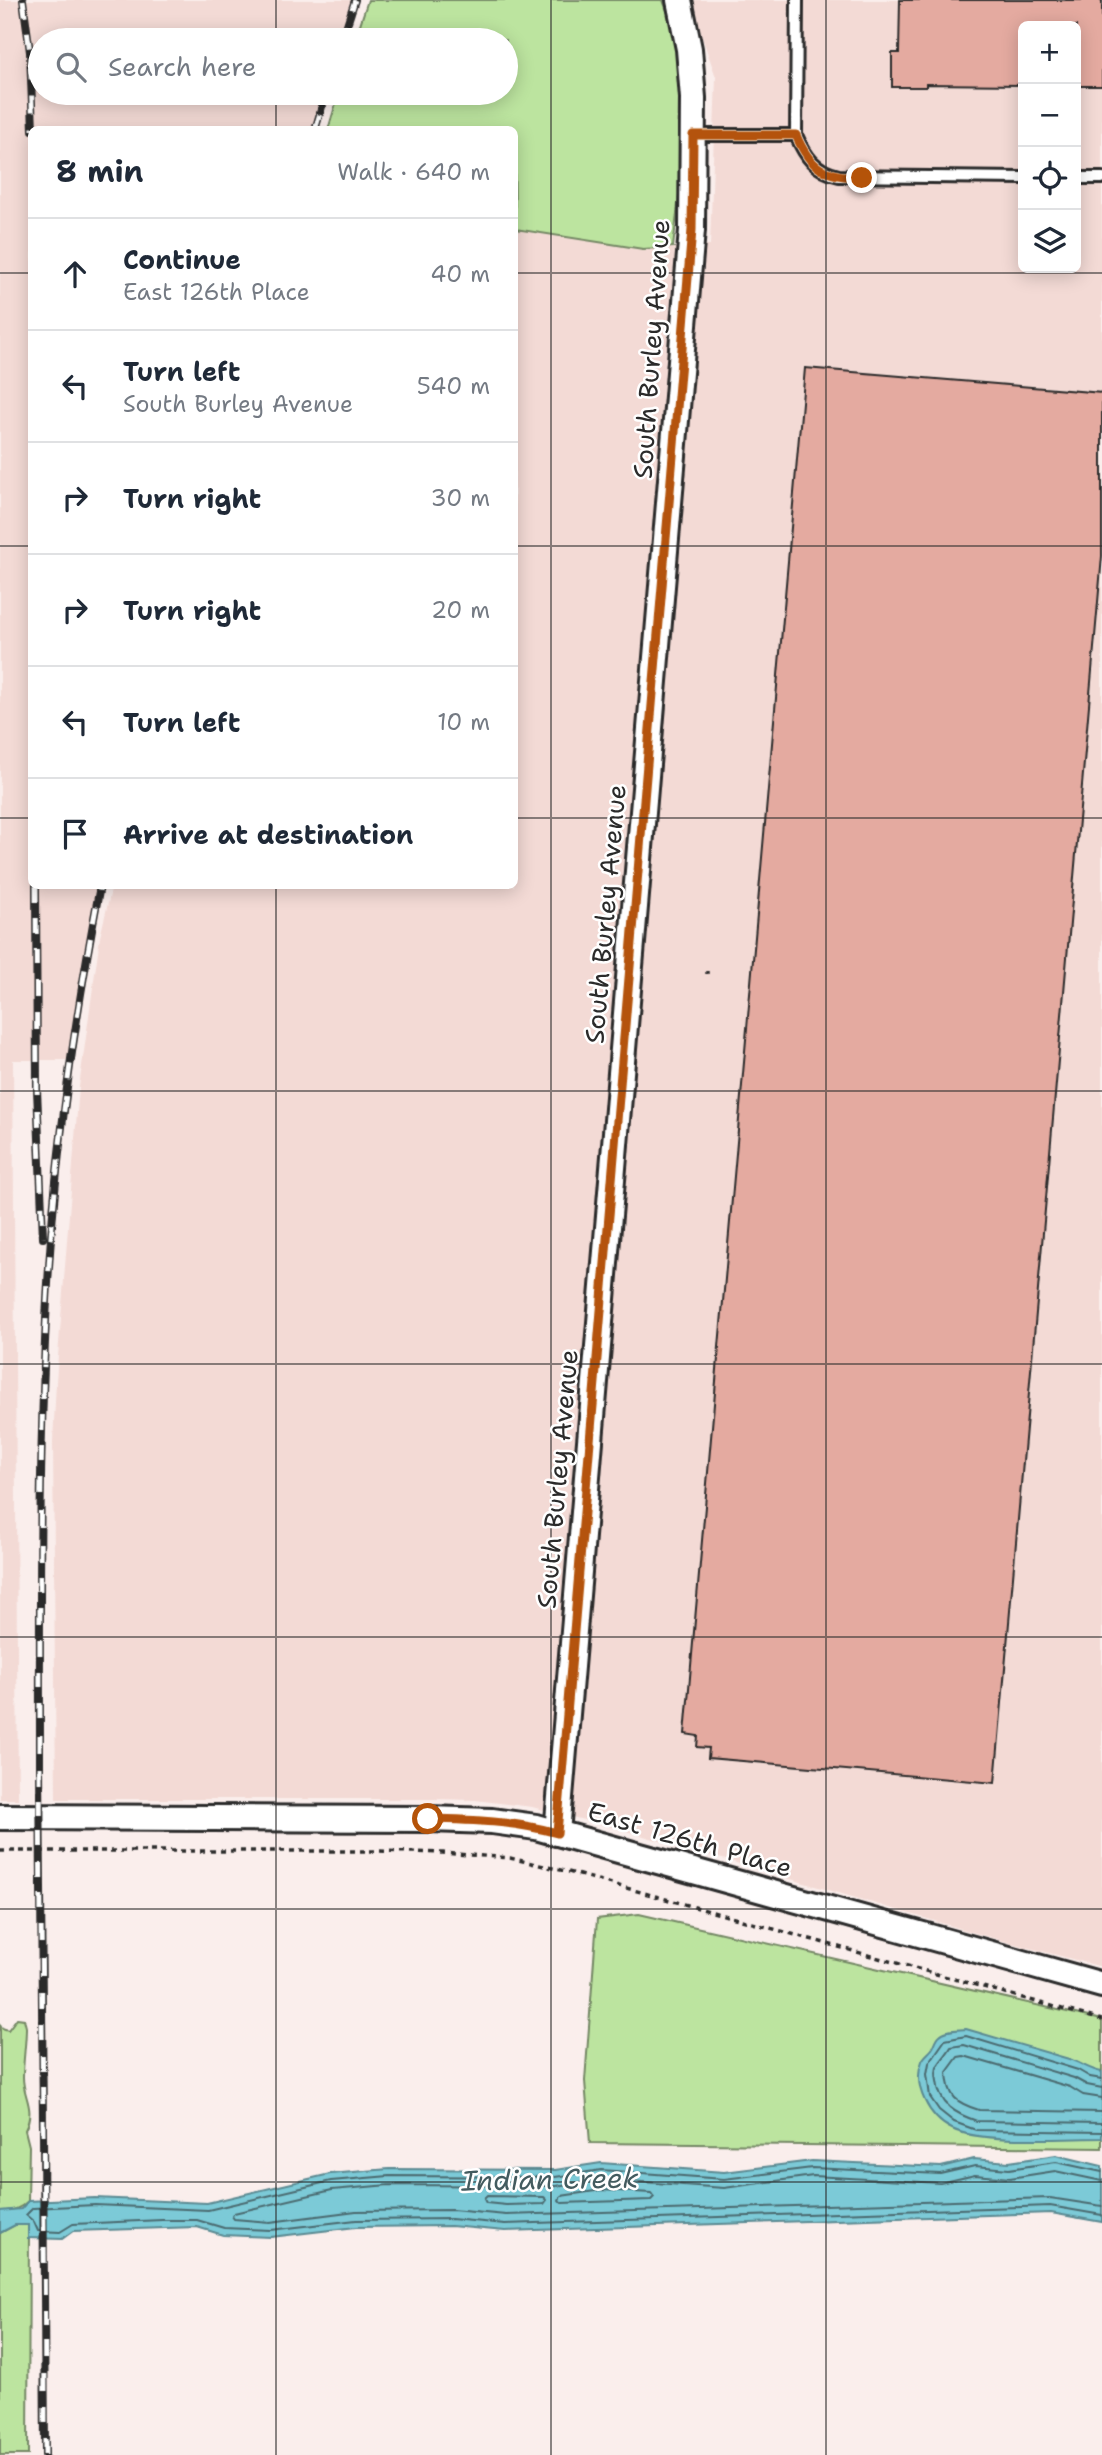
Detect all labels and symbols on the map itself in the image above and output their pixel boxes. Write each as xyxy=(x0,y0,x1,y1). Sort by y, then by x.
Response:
route end xyxy=(846,162,877,193)
street label: South Burley Avenue xyxy=(624,218,678,480)
street label: South Burley Avenue xyxy=(576,783,634,1045)
street label: South Burley Avenue xyxy=(528,1348,586,1610)
street label: East 126th Place xyxy=(584,1793,796,1885)
route start xyxy=(412,1803,443,1834)
water label: Indian Creek xyxy=(460,2158,639,2200)

